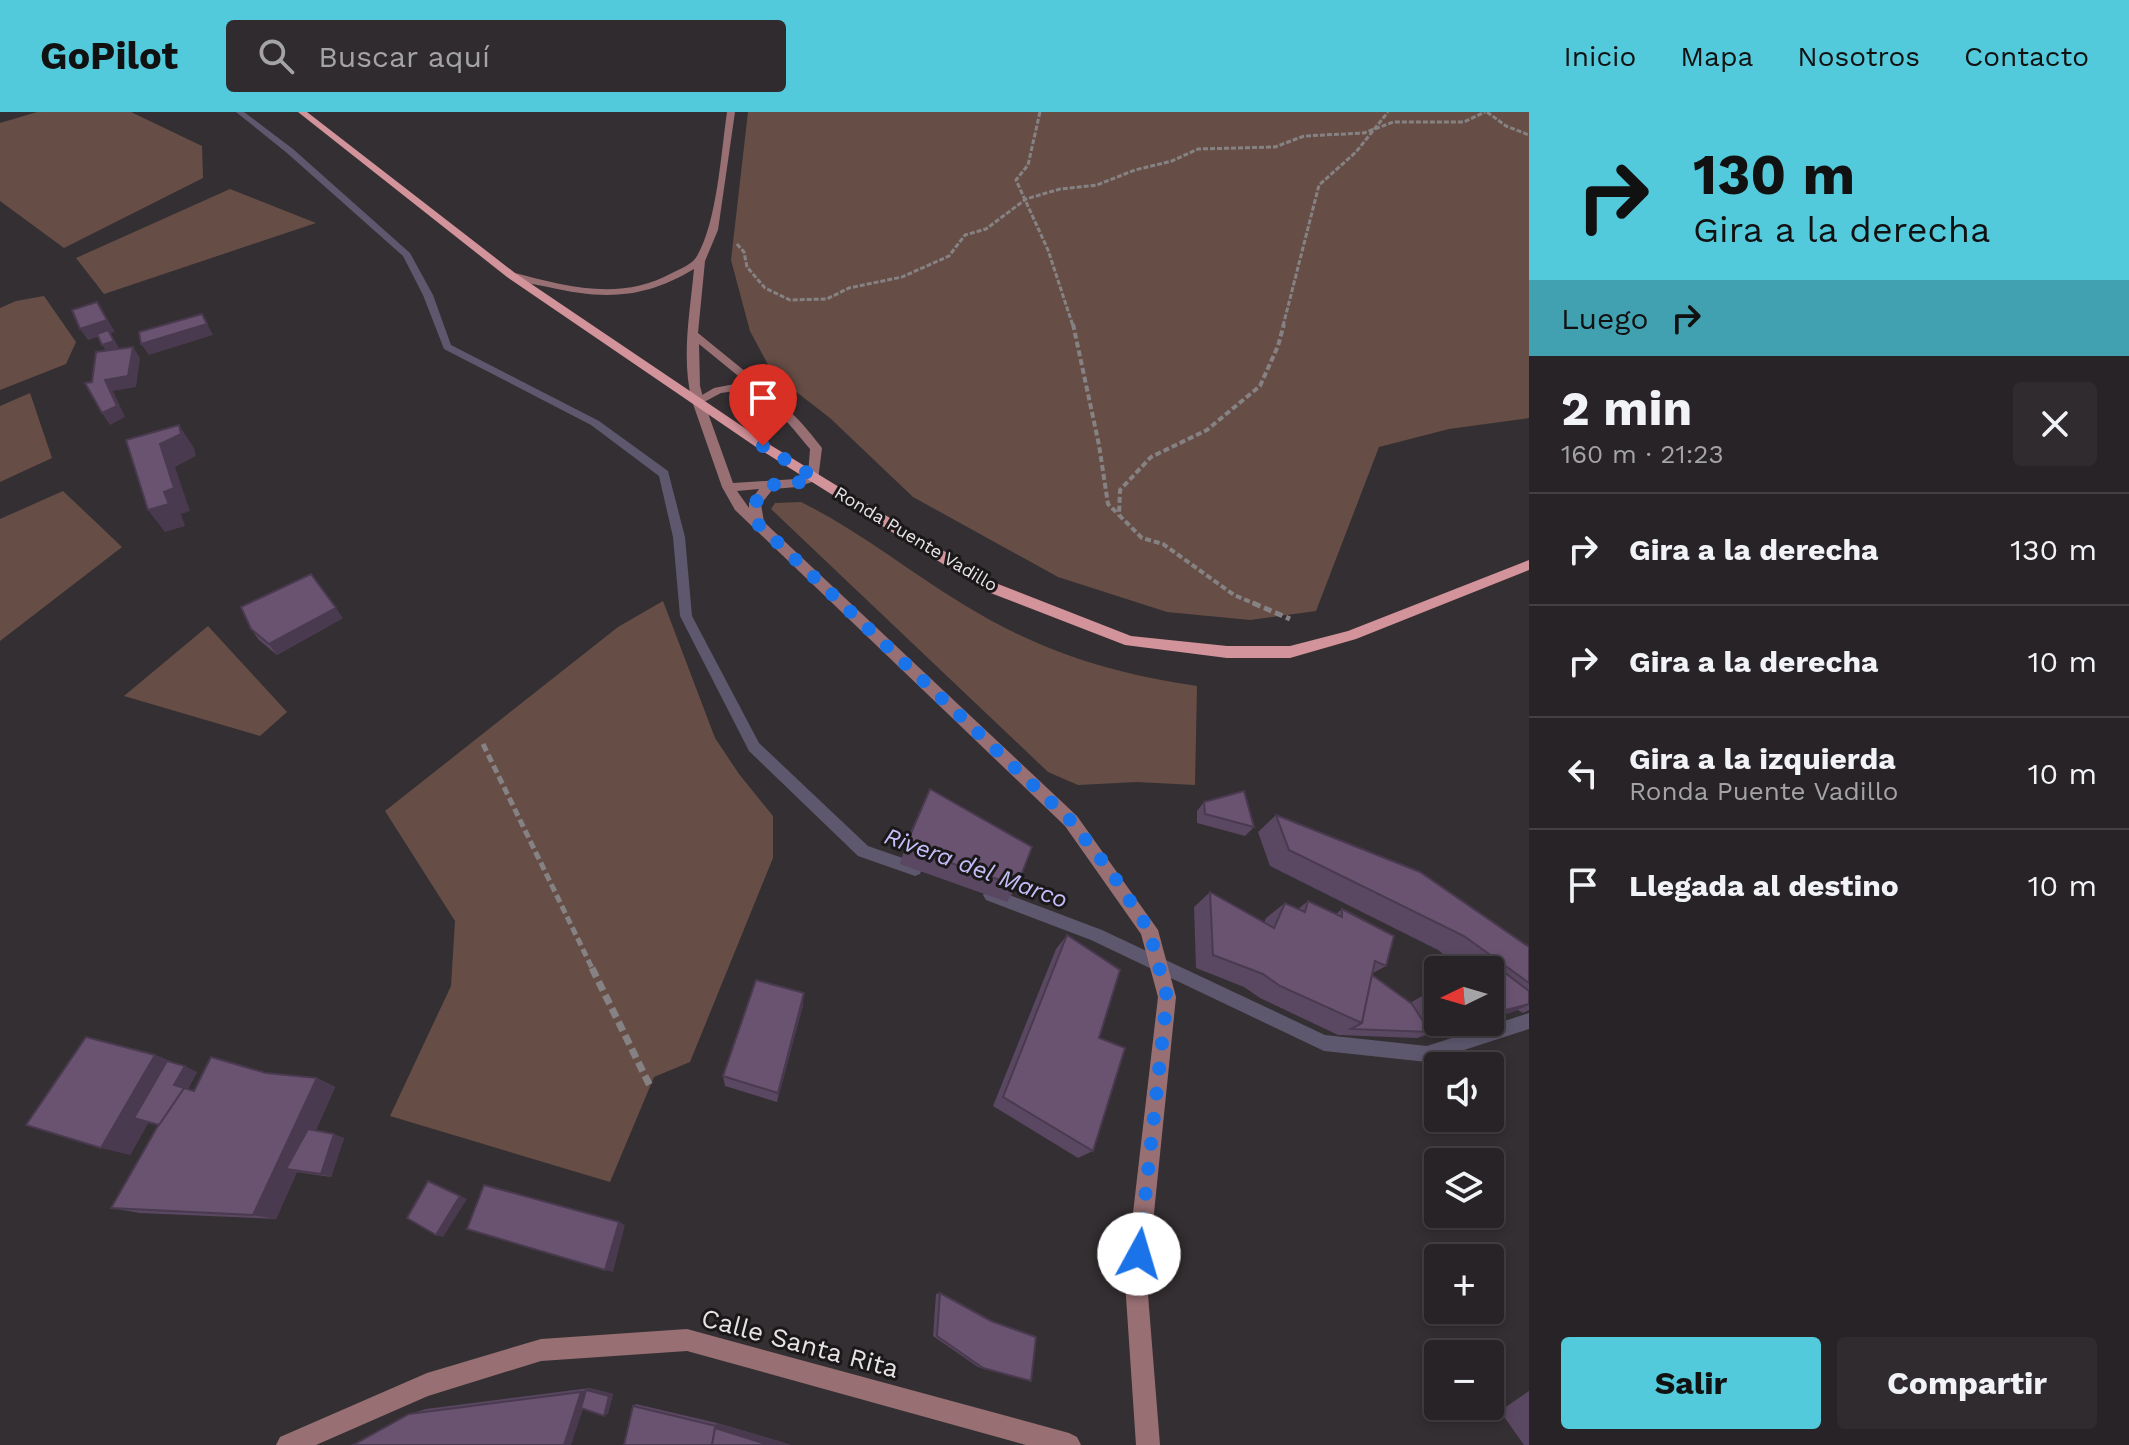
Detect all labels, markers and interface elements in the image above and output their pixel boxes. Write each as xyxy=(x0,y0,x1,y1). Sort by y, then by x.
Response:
search box xyxy=(226,20,786,92)
text: GoPilot xyxy=(40,34,178,78)
icon: search xyxy=(254,34,298,78)
text: Buscar aquí xyxy=(318,39,490,74)
text: Inicio xyxy=(1564,40,1636,73)
text: Mapa xyxy=(1680,40,1753,73)
text: Nosotros xyxy=(1797,40,1920,73)
text: Contacto xyxy=(1964,40,2089,73)
text: 130 m xyxy=(1693,142,1855,208)
icon: right xyxy=(1561,144,1665,248)
text: Gira a la derecha xyxy=(1693,209,1990,251)
icon: right xyxy=(1664,296,1708,340)
text: Luego xyxy=(1561,301,1648,336)
pin xyxy=(729,364,797,446)
icon: arrive xyxy=(741,376,785,420)
text: 2 min xyxy=(1561,380,1692,437)
button: close xyxy=(2013,382,2097,466)
text: 160 m · 21:23 xyxy=(1561,439,1724,469)
street label: Ronda Puente Vadillo xyxy=(831,482,1002,596)
icon: right xyxy=(1561,527,1605,571)
text: Gira a la derecha xyxy=(1629,532,1878,567)
text: 130 m xyxy=(2010,532,2097,567)
icon: right xyxy=(1561,639,1605,683)
text: Gira a la derecha xyxy=(1629,644,1878,679)
text: 10 m xyxy=(2028,644,2097,679)
text: Gira a la izquierda xyxy=(1629,741,1896,776)
icon: left xyxy=(1561,751,1605,795)
text: 10 m xyxy=(2028,756,2097,791)
text: Ronda Puente Vadillo xyxy=(1629,776,1898,806)
water label: Rivera del Marco xyxy=(881,822,1071,914)
icon: arrive xyxy=(1561,863,1605,907)
text: Llegada al destino xyxy=(1629,868,1899,903)
text: 10 m xyxy=(2028,868,2097,903)
north arrow xyxy=(1424,956,1504,1036)
map controls xyxy=(1424,956,1504,1420)
button: sound xyxy=(1424,1052,1504,1132)
button: layers xyxy=(1424,1148,1504,1228)
position arrow xyxy=(1097,1212,1181,1296)
button: + xyxy=(1424,1244,1504,1324)
street label: Calle Santa Rita xyxy=(698,1302,902,1384)
button: Salir xyxy=(1561,1337,1821,1429)
button: Compartir xyxy=(1837,1337,2097,1429)
button: − xyxy=(1424,1340,1504,1420)

